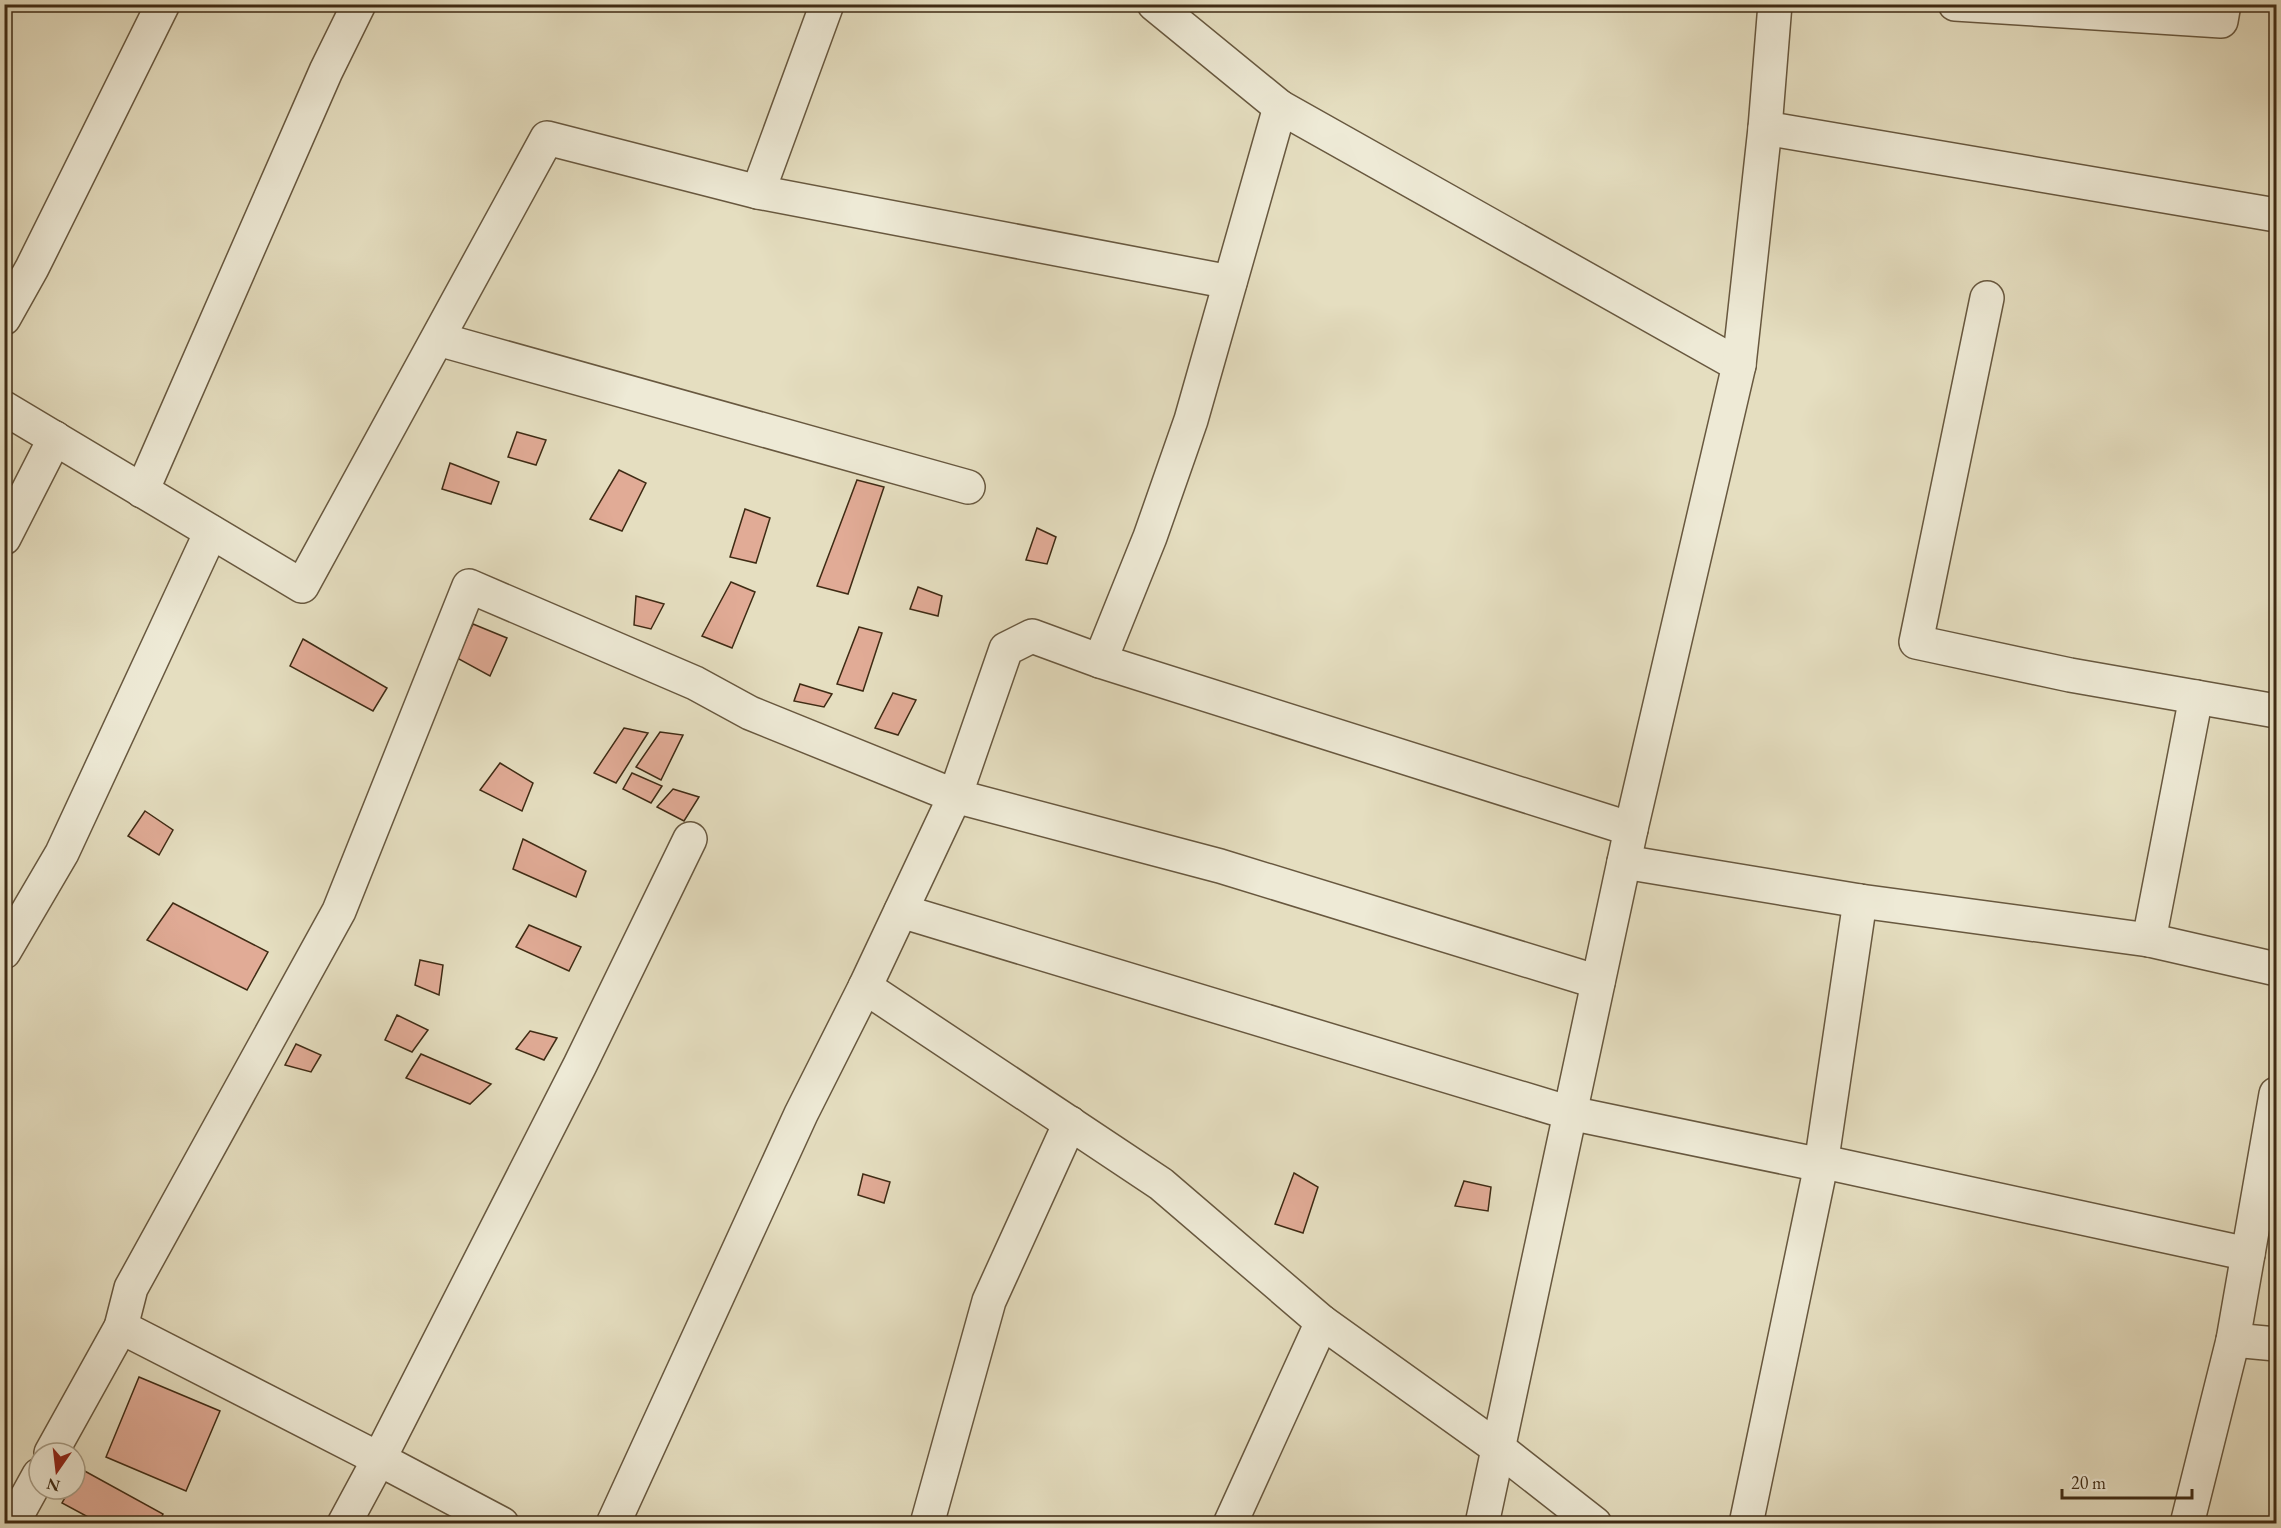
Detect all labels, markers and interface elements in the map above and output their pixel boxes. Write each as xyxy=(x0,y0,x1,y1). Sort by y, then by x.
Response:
north arrow xyxy=(27,1441,87,1501)
scale bar xyxy=(2062,1462,2192,1500)
text: 20 m xyxy=(2071,1471,2106,1494)
text: N xyxy=(45,1473,62,1497)

